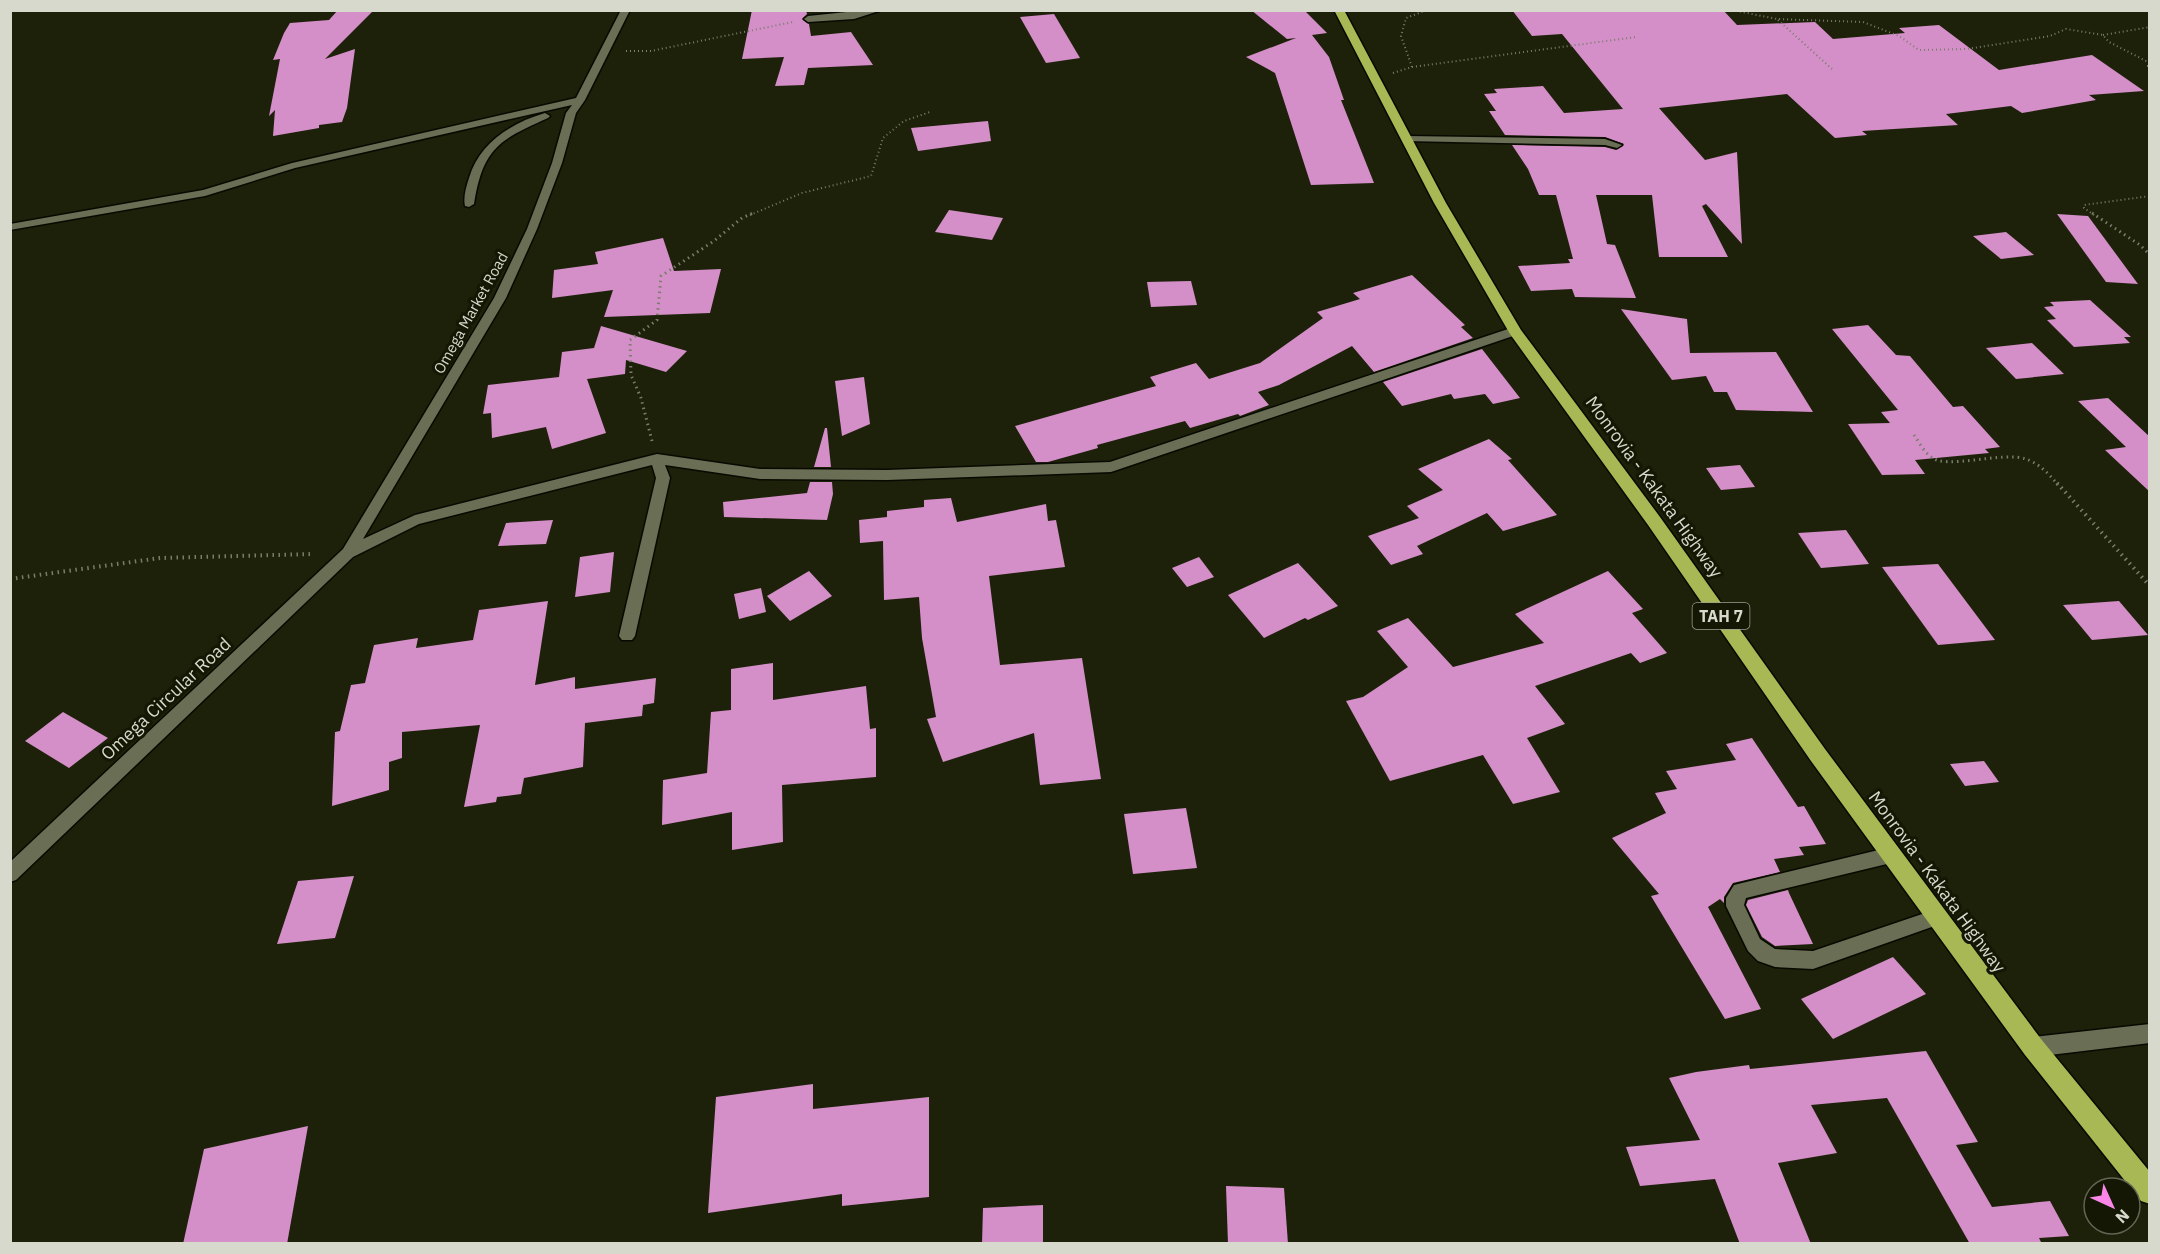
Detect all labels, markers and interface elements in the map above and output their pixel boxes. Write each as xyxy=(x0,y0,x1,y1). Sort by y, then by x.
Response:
street label: Omega Market Road xyxy=(429,249,512,377)
street label: Monrovia - Kakata Highway xyxy=(1581,391,1728,582)
road number: TAH 7 xyxy=(1692,603,1750,629)
street label: Omega Circular Road xyxy=(96,632,236,765)
street label: Monrovia - Kakata Highway xyxy=(1864,786,2011,977)
north arrow xyxy=(2082,1176,2142,1236)
text: N xyxy=(2111,1205,2134,1228)

